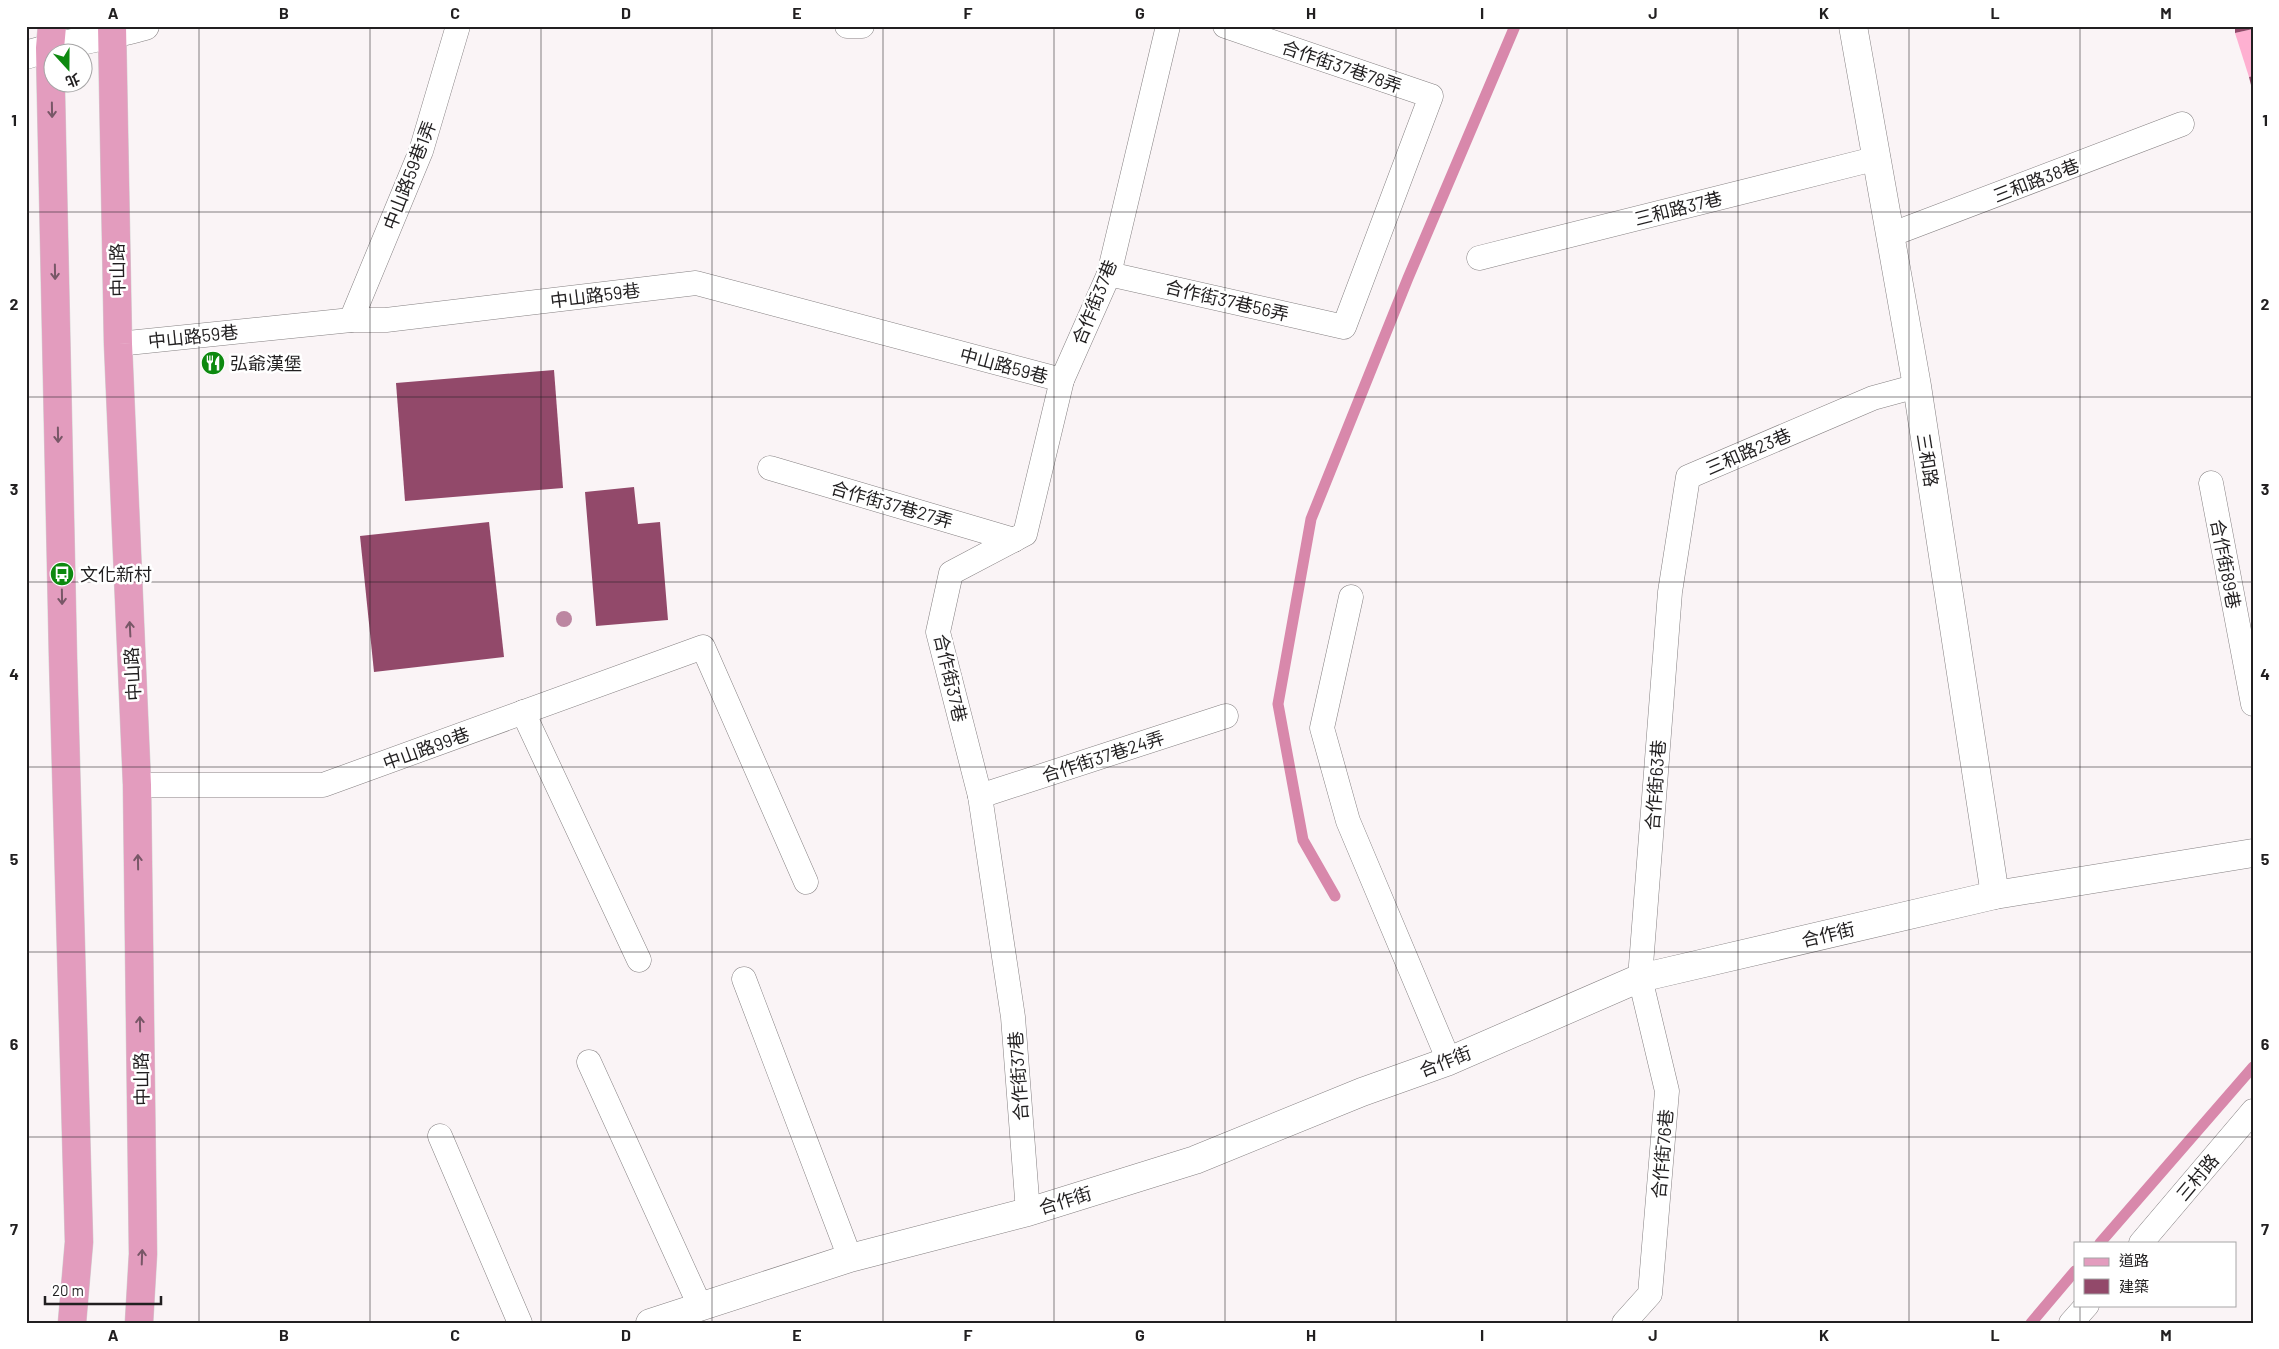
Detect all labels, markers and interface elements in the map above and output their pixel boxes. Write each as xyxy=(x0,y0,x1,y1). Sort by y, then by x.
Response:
text: A xyxy=(108,3,119,22)
text: B xyxy=(279,3,289,22)
text: C xyxy=(450,3,460,22)
text: D xyxy=(621,3,631,22)
text: E xyxy=(792,3,802,22)
text: F xyxy=(964,3,973,22)
text: G xyxy=(1135,3,1145,22)
text: H xyxy=(1306,3,1316,22)
text: I xyxy=(1480,3,1484,22)
text: J xyxy=(1648,3,1658,22)
text: K xyxy=(1819,3,1829,22)
text: L xyxy=(1990,3,2000,22)
text: M xyxy=(2160,3,2172,22)
street label: 合作街37巷78弄 xyxy=(1279,35,1405,97)
north arrow xyxy=(42,42,92,92)
text: 北 xyxy=(63,70,82,91)
one-way arrow xyxy=(47,102,56,118)
text: 1 xyxy=(11,110,17,129)
text: 1 xyxy=(2262,110,2268,129)
street label: 中山路59巷1弄 xyxy=(378,117,440,233)
street label: 三和路38巷 xyxy=(1990,153,2082,207)
street label: 三和路37巷 xyxy=(1632,186,1724,230)
street label: 中山路 xyxy=(106,243,128,297)
street label: 合作街37巷 xyxy=(1067,256,1121,348)
one-way arrow xyxy=(50,264,60,280)
street label: 合作街37巷56弄 xyxy=(1163,275,1291,325)
street label: 中山路59巷 xyxy=(549,279,641,311)
text: 2 xyxy=(10,294,19,313)
text: 2 xyxy=(2261,294,2270,313)
street label: 中山路59巷 xyxy=(147,320,239,352)
street label: 中山路59巷 xyxy=(957,343,1051,387)
restaurant icon: 弘爺漢堡 xyxy=(200,350,226,376)
place label: 弘爺漢堡 xyxy=(230,352,302,374)
street label: 三和路23巷 xyxy=(1702,423,1794,479)
one-way arrow xyxy=(54,427,63,443)
street label: 三和路 xyxy=(1913,432,1943,488)
street label: 合作街37巷27弄 xyxy=(828,476,956,532)
text: 3 xyxy=(10,479,18,498)
text: 3 xyxy=(2261,479,2269,498)
street label: 合作街89巷 xyxy=(2207,517,2245,611)
bus stop icon: 文化新村 xyxy=(49,561,75,587)
place label: 文化新村 xyxy=(80,563,152,585)
one-way arrow xyxy=(57,589,67,605)
one-way arrow xyxy=(126,622,135,638)
street label: 合作街37巷 xyxy=(930,632,972,724)
street label: 中山路 xyxy=(120,646,144,702)
text: 4 xyxy=(9,664,19,683)
text: 4 xyxy=(2260,664,2270,683)
street label: 中山路99巷 xyxy=(380,722,472,774)
street label: 合作街37巷24弄 xyxy=(1039,726,1167,786)
street label: 合作街63巷 xyxy=(1641,739,1669,831)
text: 5 xyxy=(10,849,19,868)
text: 5 xyxy=(2261,849,2270,868)
one-way arrow xyxy=(133,854,143,870)
street label: 合作街 xyxy=(1799,917,1857,951)
one-way arrow xyxy=(135,1016,145,1032)
street label: 合作街37巷 xyxy=(1004,1030,1032,1122)
text: 6 xyxy=(10,1034,19,1053)
text: 6 xyxy=(2261,1034,2270,1053)
street label: 合作街 xyxy=(1416,1041,1474,1081)
street label: 中山路 xyxy=(130,1052,152,1106)
street label: 合作街76巷 xyxy=(1647,1108,1677,1200)
street label: 三村路 xyxy=(2171,1149,2223,1205)
street label: 合作街 xyxy=(1036,1182,1094,1218)
text: 7 xyxy=(10,1219,18,1238)
text: 7 xyxy=(2261,1219,2269,1238)
legend xyxy=(2074,1242,2236,1306)
one-way arrow xyxy=(138,1249,147,1265)
text: 道路 xyxy=(2119,1251,2149,1269)
scale bar xyxy=(45,1274,161,1306)
text: 建築 xyxy=(2119,1277,2149,1295)
text: 20 m xyxy=(52,1281,84,1299)
text: A xyxy=(108,1325,119,1344)
text: B xyxy=(279,1325,289,1344)
text: C xyxy=(450,1325,460,1344)
text: D xyxy=(621,1325,631,1344)
text: E xyxy=(792,1325,802,1344)
text: F xyxy=(964,1325,973,1344)
text: G xyxy=(1135,1325,1145,1344)
text: H xyxy=(1306,1325,1316,1344)
text: I xyxy=(1480,1325,1484,1344)
text: J xyxy=(1648,1325,1658,1344)
text: K xyxy=(1819,1325,1829,1344)
text: L xyxy=(1990,1325,2000,1344)
text: M xyxy=(2160,1325,2172,1344)

